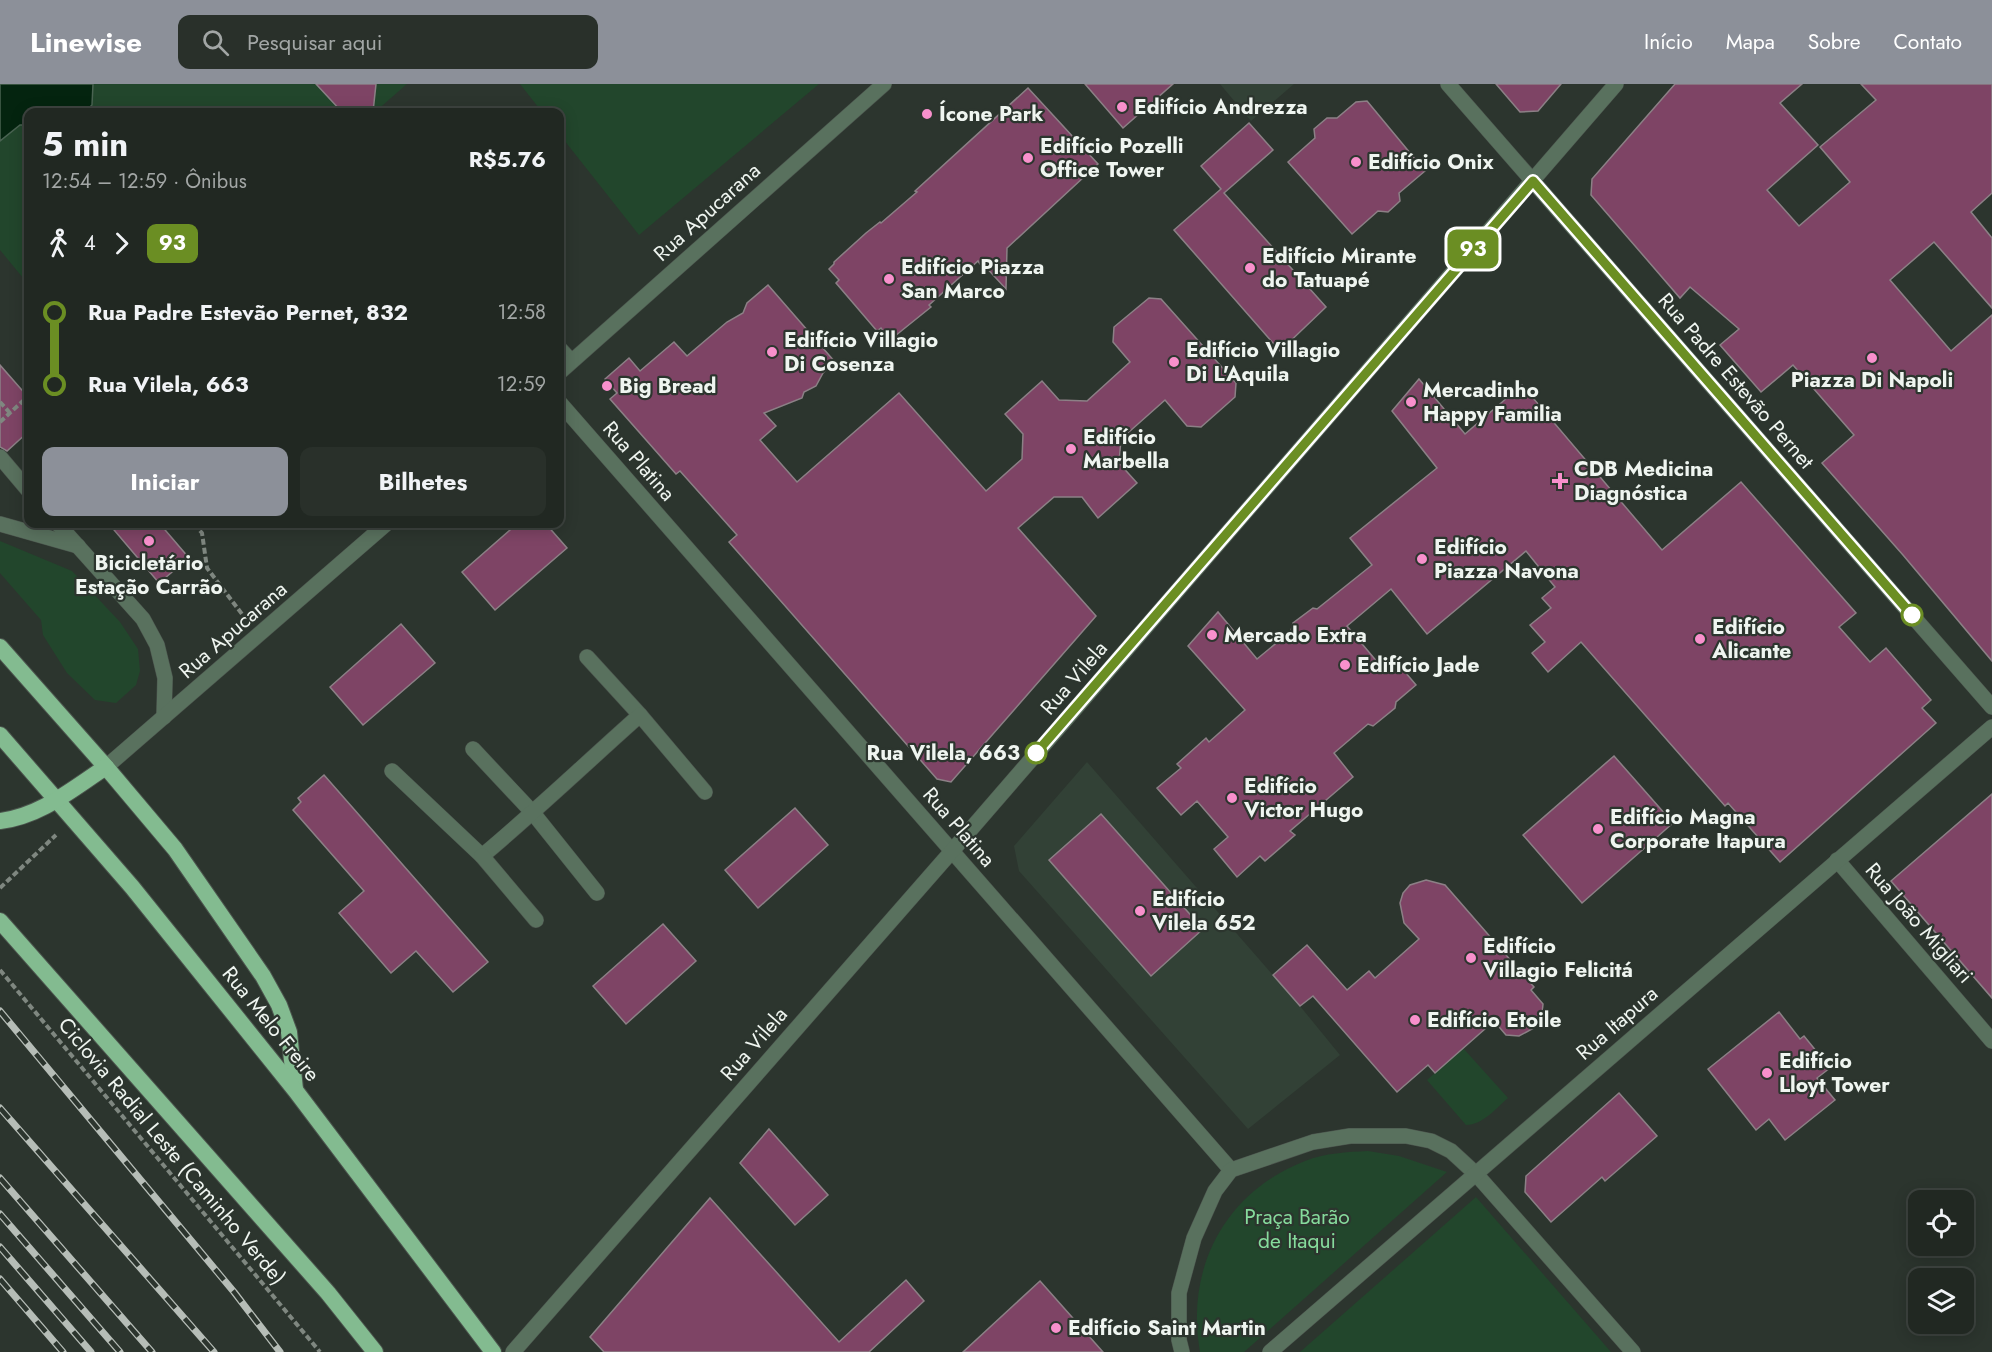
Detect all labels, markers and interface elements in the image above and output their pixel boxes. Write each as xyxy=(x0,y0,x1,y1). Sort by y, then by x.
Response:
search box xyxy=(178,15,598,69)
text: Linewise xyxy=(30,22,142,63)
icon: search xyxy=(199,26,232,59)
text: Pesquisar aqui xyxy=(247,26,382,58)
text: Início xyxy=(1644,27,1693,57)
text: Mapa xyxy=(1726,27,1775,57)
text: Sobre xyxy=(1808,27,1860,57)
text: Contato xyxy=(1893,27,1962,57)
place label: Edifício Andrezza xyxy=(1134,92,1308,122)
place label: Ícone Park xyxy=(939,99,1043,129)
marker: Edifício Andrezza xyxy=(1115,100,1129,114)
marker: Ícone Park xyxy=(920,107,934,121)
text: 5 min xyxy=(42,121,128,168)
place label: Edifício Pozelli Office Tower xyxy=(1040,131,1184,185)
text: R$5.76 xyxy=(469,143,546,175)
place label: Edifício Onix xyxy=(1368,147,1494,177)
marker: Edifício Pozelli Office Tower xyxy=(1021,151,1035,165)
marker: Edifício Onix xyxy=(1349,155,1363,169)
street label: Rua Apucarana xyxy=(647,156,767,268)
text: 12:54 – 12:59 · Ônibus xyxy=(42,167,247,196)
icon: walk xyxy=(42,227,75,260)
icon: forward xyxy=(105,227,138,260)
text: 93 xyxy=(159,228,186,258)
text: 4 xyxy=(84,229,96,258)
line badge: 93 xyxy=(1446,230,1500,268)
text: 93 xyxy=(1459,234,1487,264)
place label: Edifício Mirante do Tatuapé xyxy=(1262,241,1417,295)
place label: Edifício Piazza San Marco xyxy=(901,252,1044,306)
marker: Edifício Mirante do Tatuapé xyxy=(1243,261,1257,275)
marker: Edifício Piazza San Marco xyxy=(882,272,896,286)
street label: Rua Padre Estevão Pernet xyxy=(1651,286,1821,476)
text: Rua Padre Estevão Pernet, 832 xyxy=(88,296,408,328)
text: 12:58 xyxy=(497,298,546,327)
place label: Edifício Villagio Di Cosenza xyxy=(784,325,938,379)
place label: Edifício Villagio Di L'Aquila xyxy=(1186,335,1340,389)
marker: Edifício Villagio Di Cosenza xyxy=(765,345,779,359)
marker: Piazza Di Napoli xyxy=(1865,351,1879,365)
marker: Edifício Villagio Di L'Aquila xyxy=(1167,355,1181,369)
place label: Piazza Di Napoli xyxy=(1791,365,1953,395)
text: Rua Vilela, 663 xyxy=(88,368,249,400)
text: 12:59 xyxy=(497,370,546,399)
place label: Big Bread xyxy=(619,371,716,401)
place label: Mercadinho Happy Familia xyxy=(1423,375,1562,429)
marker: Big Bread xyxy=(600,379,614,393)
marker: Mercadinho Happy Familia xyxy=(1404,395,1418,409)
street label: Rua Platina xyxy=(596,414,682,508)
place label: Edifício Marbella xyxy=(1083,422,1169,476)
marker: Edifício Marbella xyxy=(1064,442,1078,456)
button: Iniciar xyxy=(42,447,288,516)
button: Bilhetes xyxy=(300,447,546,516)
place label: CDB Medicina Diagnóstica xyxy=(1574,454,1713,508)
marker: CDB Medicina Diagnóstica xyxy=(1551,472,1569,490)
place label: Edifício Piazza Navona xyxy=(1434,532,1579,586)
marker: Bicicletário Estação Carrão xyxy=(142,534,156,548)
place label: Bicicletário Estação Carrão xyxy=(75,548,223,602)
marker: Edifício Piazza Navona xyxy=(1415,552,1429,566)
street label: Rua Apucarana xyxy=(172,575,294,685)
unlabelled marker xyxy=(1901,604,1923,626)
place label: Edifício Alicante xyxy=(1711,612,1791,666)
place label: Mercado Extra xyxy=(1224,620,1367,650)
marker: Mercado Extra xyxy=(1205,628,1219,642)
marker: Edifício Alicante xyxy=(1693,632,1707,646)
street label: Rua Vilela xyxy=(1033,635,1115,721)
place label: Edifício Jade xyxy=(1357,650,1480,680)
marker: Edifício Jade xyxy=(1338,658,1352,672)
place label: Rua Vilela, 663 xyxy=(867,738,1020,768)
marker: Rua Vilela, 663 xyxy=(1025,742,1047,764)
place label: Edifício Victor Hugo xyxy=(1243,771,1363,825)
street label: Rua Platina xyxy=(916,780,1002,874)
marker: Edifício Victor Hugo xyxy=(1225,791,1239,805)
place label: Edifício Magna Corporate Itapura xyxy=(1610,802,1786,856)
marker: Edifício Magna Corporate Itapura xyxy=(1591,822,1605,836)
street label: Rua João Migliari xyxy=(1858,856,1980,990)
place label: Edifício Vilela 652 xyxy=(1151,884,1256,938)
marker: Edifício Vilela 652 xyxy=(1133,904,1147,918)
place label: Edifício Villagio Felicitá xyxy=(1482,931,1633,985)
marker: Edifício Villagio Felicitá xyxy=(1464,951,1478,965)
street label: Rua Melo Freire xyxy=(215,960,327,1088)
street label: Rua Itapura xyxy=(1570,979,1664,1067)
street label: Rua Vilela xyxy=(713,1001,795,1087)
place label: Edifício Etoile xyxy=(1427,1005,1562,1035)
street label: Ciclovia Radial Leste (Caminho Verde) xyxy=(51,1011,293,1291)
marker: Edifício Etoile xyxy=(1408,1013,1422,1027)
place label: Edifício Lloyt Tower xyxy=(1779,1046,1890,1100)
marker: Edifício Lloyt Tower xyxy=(1760,1066,1774,1080)
map controls xyxy=(1908,1190,1974,1334)
button: locate xyxy=(1908,1190,1974,1256)
park label: Praça Barão de Itaqui xyxy=(1244,1202,1350,1256)
button: layers xyxy=(1908,1268,1974,1334)
place label: Edifício Saint Martin xyxy=(1068,1313,1266,1343)
marker: Edifício Saint Martin xyxy=(1049,1321,1063,1335)

